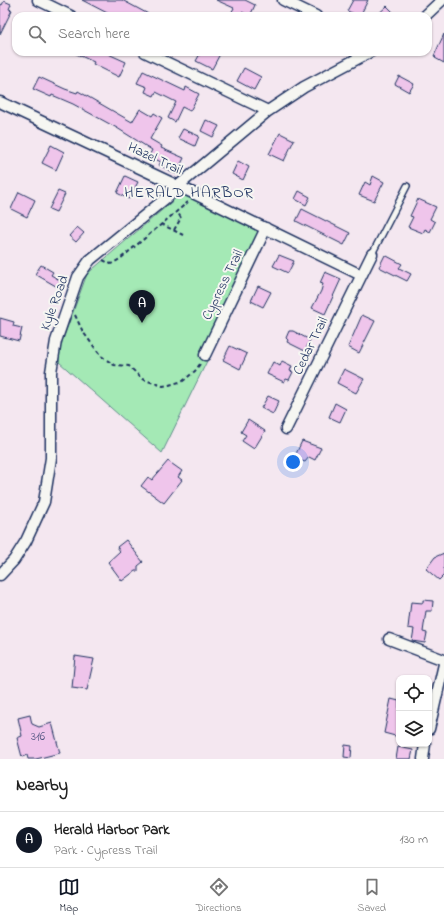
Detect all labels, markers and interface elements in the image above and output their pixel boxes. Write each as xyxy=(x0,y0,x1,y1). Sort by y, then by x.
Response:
search box xyxy=(12,12,432,56)
icon: search xyxy=(26,23,48,45)
text: Search here xyxy=(58,23,130,45)
street label: Hazel Trail xyxy=(124,137,186,181)
district label: HERALD HARBOR xyxy=(124,181,254,205)
street label: Cypress Trail xyxy=(197,246,250,324)
street label: Kyle Road xyxy=(35,272,76,334)
pin: A xyxy=(129,290,155,323)
street label: Cedar Trail xyxy=(288,314,334,378)
your location xyxy=(283,452,303,472)
map controls xyxy=(396,675,432,747)
button: locate xyxy=(396,675,432,711)
button: layers xyxy=(396,711,432,747)
house number: 316 xyxy=(31,728,46,746)
text: Nearby xyxy=(16,773,68,798)
text: Herald Harbor Park xyxy=(54,819,170,841)
text: A xyxy=(25,830,33,849)
text: 130 m xyxy=(400,830,428,849)
text: Park · Cypress Trail xyxy=(54,841,158,860)
tab: Map xyxy=(58,876,80,916)
tab: Directions xyxy=(196,876,241,916)
tab: Saved xyxy=(357,876,386,916)

